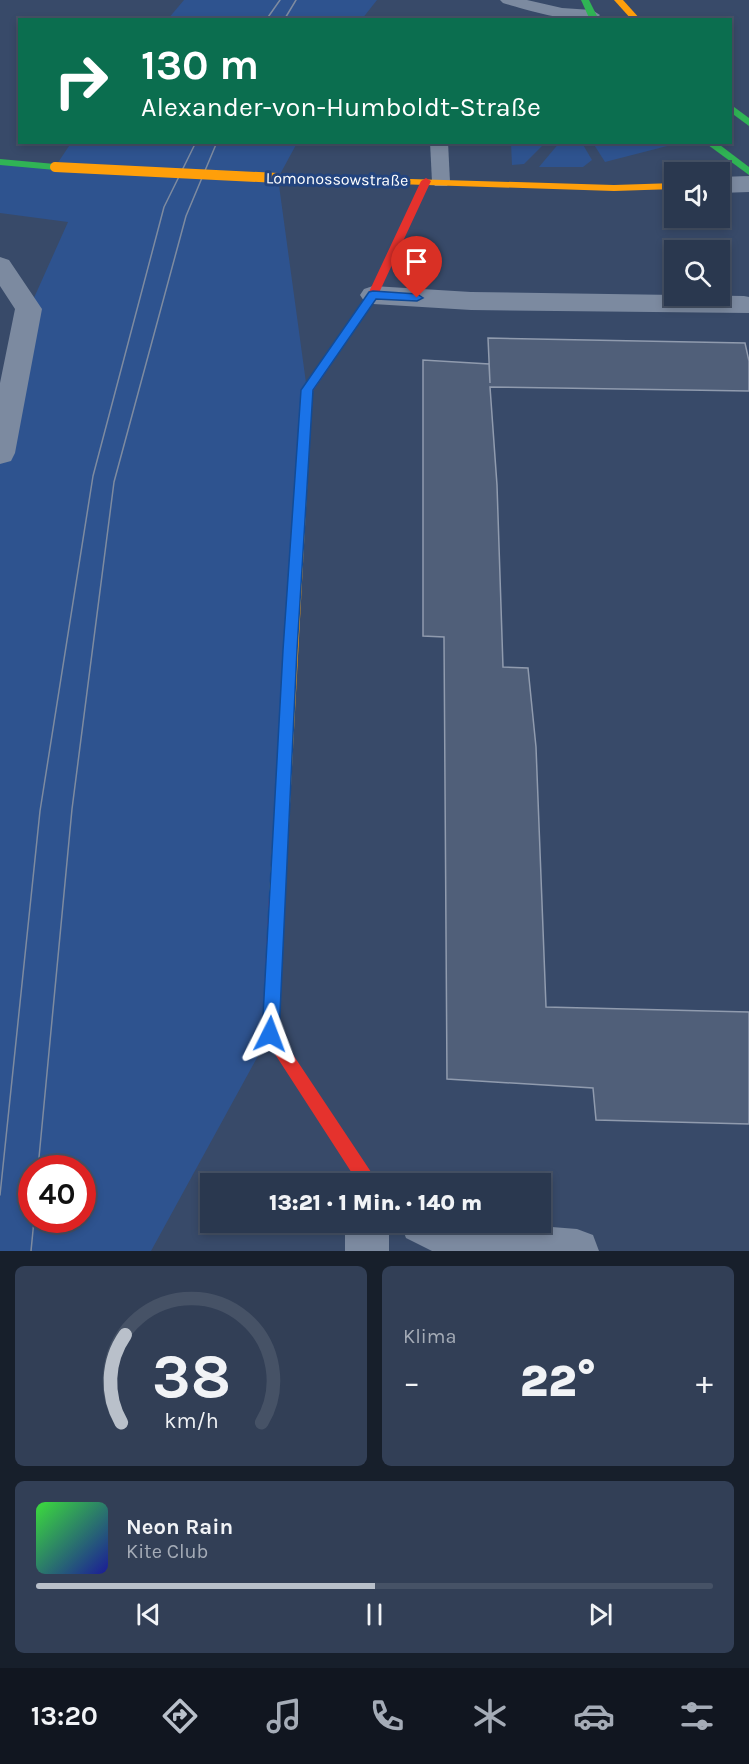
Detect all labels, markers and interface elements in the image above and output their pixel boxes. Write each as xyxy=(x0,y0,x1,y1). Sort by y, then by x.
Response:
text: 130 m xyxy=(141,40,259,90)
icon: right xyxy=(42,42,120,120)
text: Alexander-von-Humboldt-Straße xyxy=(141,91,541,123)
map controls xyxy=(664,162,730,306)
button: sound xyxy=(664,162,730,228)
street label: Lomonossowstraße xyxy=(266,168,408,190)
pin xyxy=(391,236,442,298)
button: search xyxy=(664,240,730,306)
icon: arrive xyxy=(400,245,433,278)
position arrow xyxy=(238,1002,302,1066)
speed limit sign: 40 xyxy=(18,1155,96,1233)
text: 13:21 · 1 Min. · 140 m xyxy=(269,1190,482,1216)
text: Klima xyxy=(403,1325,456,1348)
text: 38 xyxy=(151,1340,231,1413)
text: 22° xyxy=(520,1355,596,1407)
text: − xyxy=(403,1363,420,1401)
text: + xyxy=(696,1363,713,1401)
text: km/h xyxy=(164,1408,218,1433)
text: Neon Rain xyxy=(126,1514,233,1540)
text: Kite Club xyxy=(126,1540,208,1563)
icon: previous xyxy=(132,1598,165,1631)
icon: pause xyxy=(358,1598,391,1631)
icon: next xyxy=(584,1598,617,1631)
icon: directions xyxy=(159,1695,201,1737)
icon: music xyxy=(263,1695,305,1737)
icon: phone xyxy=(366,1695,408,1737)
icon: climate xyxy=(469,1695,511,1737)
icon: car xyxy=(573,1695,615,1737)
icon: filters xyxy=(676,1695,718,1737)
text: 13:20 xyxy=(31,1700,98,1732)

